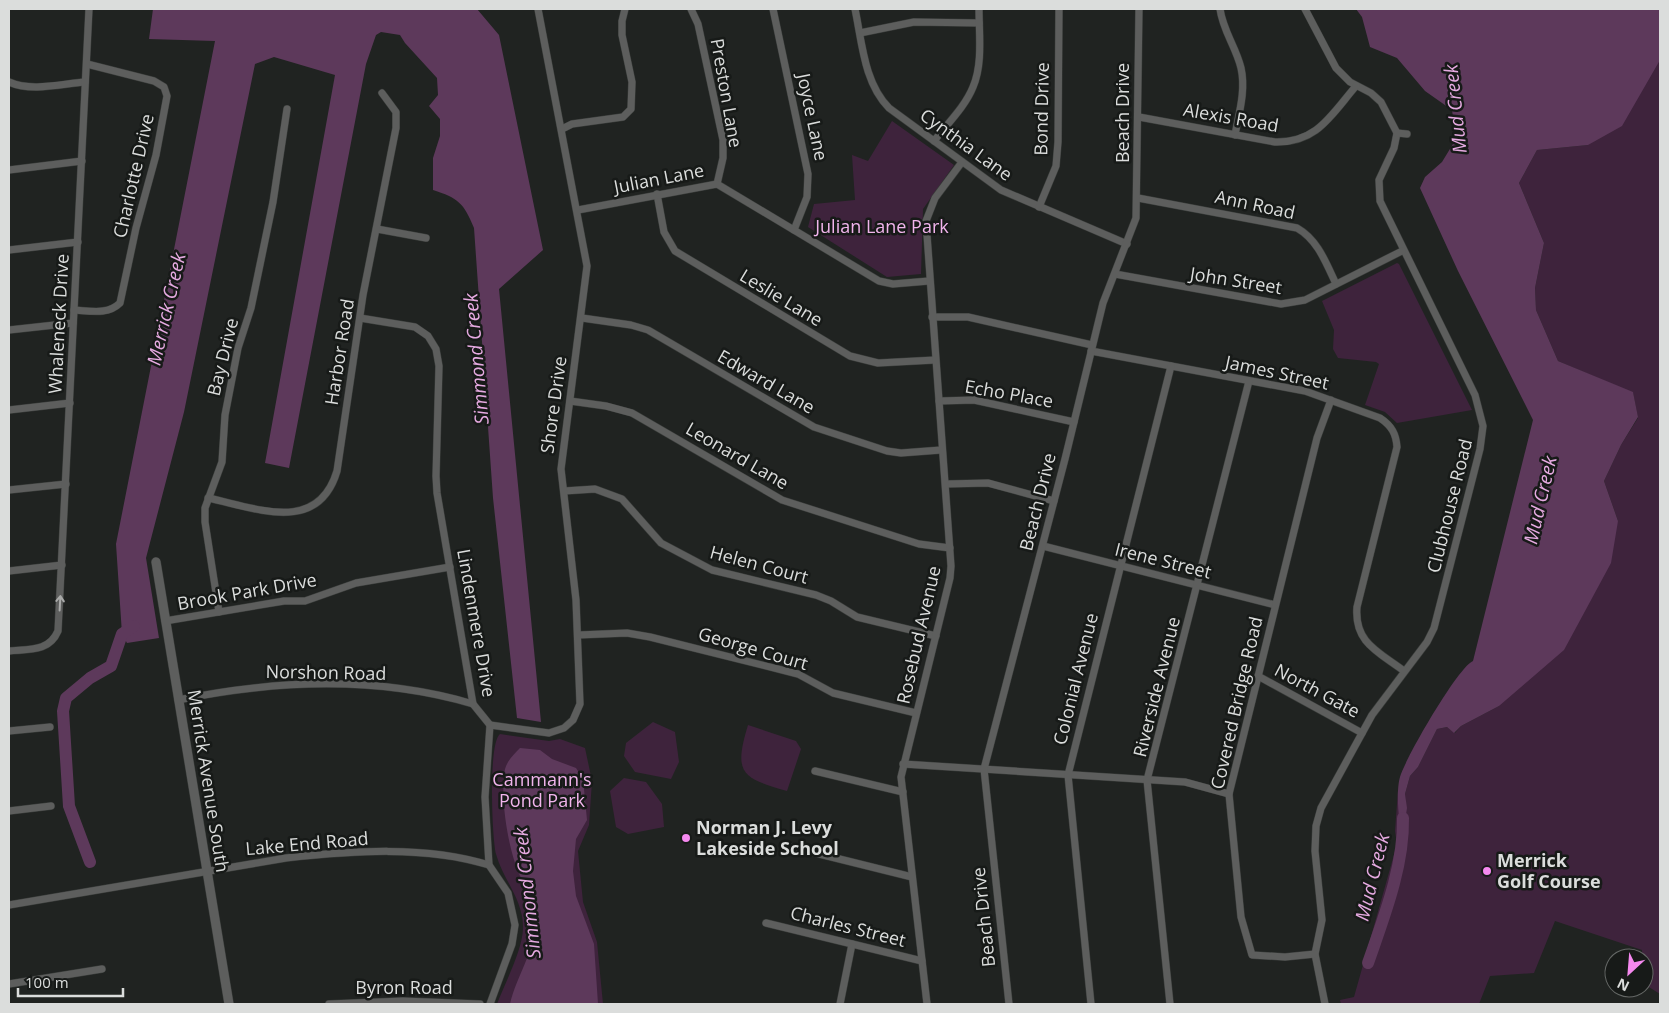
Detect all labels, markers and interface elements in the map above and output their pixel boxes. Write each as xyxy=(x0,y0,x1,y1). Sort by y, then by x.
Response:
street label: Preston Lane xyxy=(706,36,748,149)
street label: Bond Drive xyxy=(1028,62,1054,156)
water label: Mud Creek xyxy=(1437,62,1473,155)
street label: Beach Drive xyxy=(1110,63,1134,163)
street label: Joyce Lane xyxy=(792,69,834,163)
street label: Alexis Road xyxy=(1182,97,1281,137)
street label: Cynthia Lane xyxy=(916,103,1018,186)
street label: Charlotte Drive xyxy=(107,111,159,240)
street label: Julian Lane xyxy=(610,158,706,199)
street label: Ann Road xyxy=(1213,184,1297,224)
park label: Julian Lane Park xyxy=(813,214,949,238)
water label: Merrick Creek xyxy=(140,249,192,368)
street label: Whaleneck Drive xyxy=(42,253,74,395)
street label: John Street xyxy=(1187,261,1284,299)
street label: Leslie Lane xyxy=(736,263,827,331)
water label: Simmond Creek xyxy=(457,291,495,426)
street label: Harbor Road xyxy=(319,297,359,407)
street label: Bay Drive xyxy=(201,315,243,398)
street label: Edward Lane xyxy=(713,344,820,419)
street label: James Street xyxy=(1221,349,1331,395)
street label: Shore Drive xyxy=(534,355,572,455)
street label: Echo Place xyxy=(963,373,1055,413)
street label: Leonard Lane xyxy=(682,416,793,494)
street label: Clubhouse Road xyxy=(1421,436,1477,575)
street label: Beach Drive xyxy=(1013,450,1061,553)
water label: Mud Creek xyxy=(1517,453,1563,547)
street label: Irene Street xyxy=(1113,536,1214,584)
street label: Helen Court xyxy=(708,539,811,589)
street label: Lindenmere Drive xyxy=(452,547,502,699)
street label: Rosebud Avenue xyxy=(890,563,946,706)
street label: Brook Park Drive xyxy=(175,567,318,615)
one-way arrow xyxy=(55,595,64,611)
street label: Colonial Avenue xyxy=(1047,610,1103,747)
street label: Riverside Avenue xyxy=(1127,614,1185,759)
street label: Covered Bridge Road xyxy=(1204,614,1268,791)
street label: George Court xyxy=(696,621,811,675)
street label: North Gate xyxy=(1271,658,1364,723)
street label: Norshon Road xyxy=(265,659,387,685)
street label: Merrick Avenue South xyxy=(183,688,235,874)
park label: Cammann's Pond Park xyxy=(492,767,592,812)
place label: Norman J. Levy Lakeside School xyxy=(696,815,839,860)
water label: Simmond Creek xyxy=(507,825,547,960)
street label: Lake End Road xyxy=(244,826,369,860)
water label: Mud Creek xyxy=(1349,830,1396,924)
marker: Norman J. Levy Lakeside School xyxy=(680,832,692,844)
place label: Merrick Golf Course xyxy=(1497,848,1601,893)
marker: Merrick Golf Course xyxy=(1481,865,1493,877)
street label: Beach Drive xyxy=(966,866,1000,968)
street label: Charles Street xyxy=(788,900,908,952)
north arrow xyxy=(1604,948,1654,998)
scale bar xyxy=(18,966,122,998)
text: 100 m xyxy=(25,972,69,992)
text: N xyxy=(1614,974,1632,996)
street label: Byron Road xyxy=(355,975,453,999)

